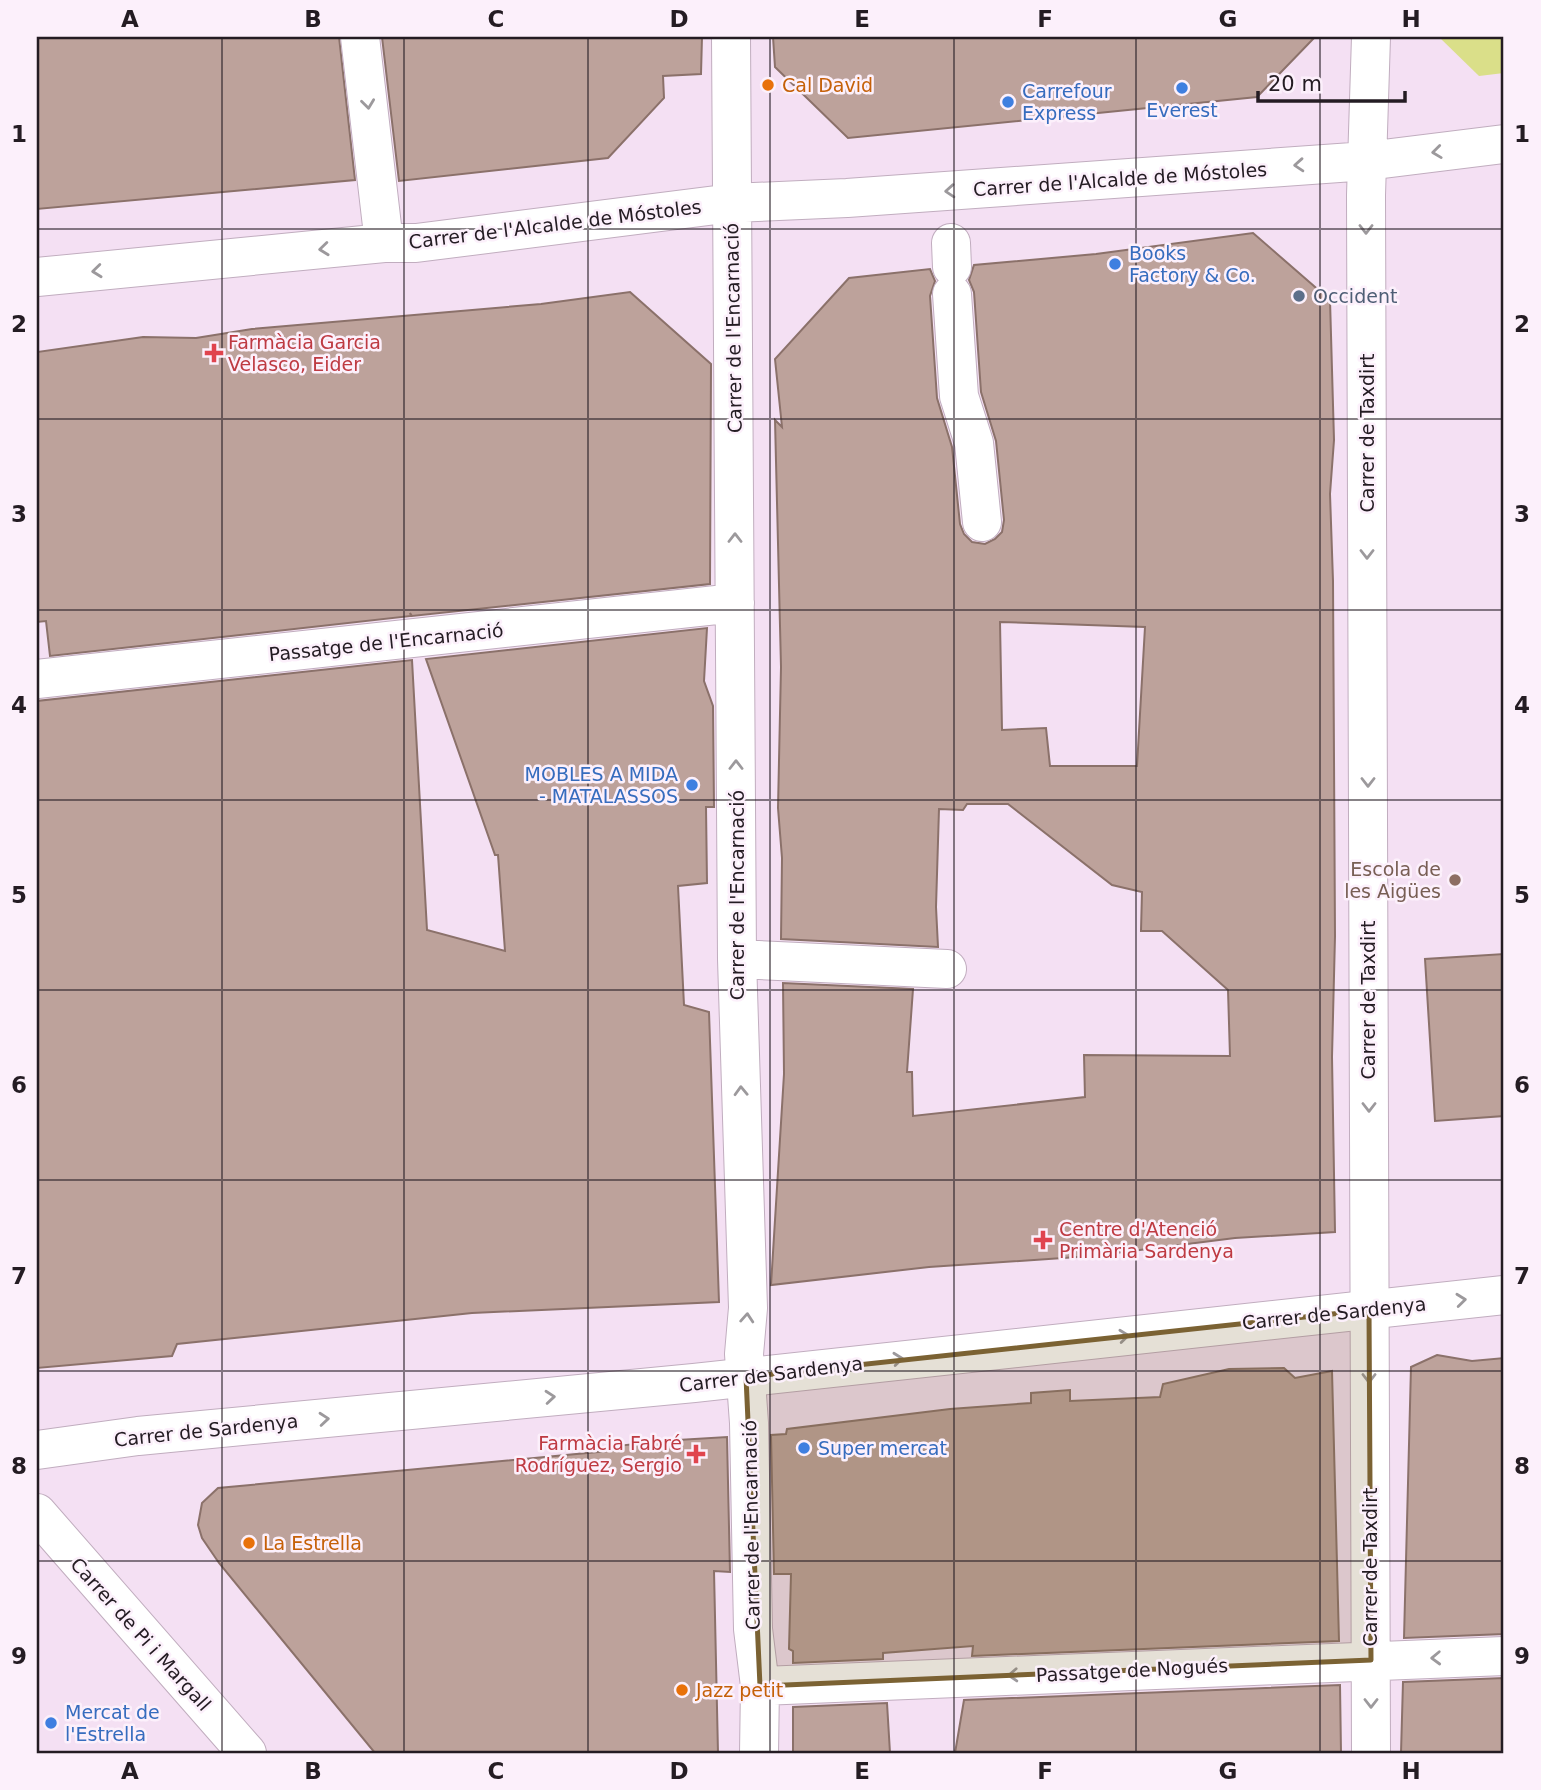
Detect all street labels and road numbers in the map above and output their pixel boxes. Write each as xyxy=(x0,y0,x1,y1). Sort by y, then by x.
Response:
street label: Carrer de l'Alcalde de Móstoles xyxy=(972,158,1268,200)
street label: Carrer de l'Alcalde de Móstoles xyxy=(407,195,703,253)
street label: Carrer de l'Encarnació xyxy=(720,223,746,433)
street label: Carrer de Taxdirt xyxy=(1356,353,1378,513)
street label: Passatge de l'Encarnació xyxy=(268,619,504,665)
street label: Carrer de l'Encarnació xyxy=(726,790,748,1000)
street label: Carrer de Taxdirt xyxy=(1357,920,1379,1080)
street label: Carrer de Sardenya xyxy=(1241,1292,1427,1334)
street label: Carrer de Sardenya xyxy=(678,1352,864,1396)
street label: Carrer de Sardenya xyxy=(113,1409,299,1451)
street label: Carrer de l'Encarnació xyxy=(738,1420,764,1630)
street label: Carrer de Taxdirt xyxy=(1359,1487,1381,1647)
street label: Carrer de Pi i Margall xyxy=(66,1553,216,1715)
street label: Passatge de Nogués xyxy=(1035,1654,1229,1686)

